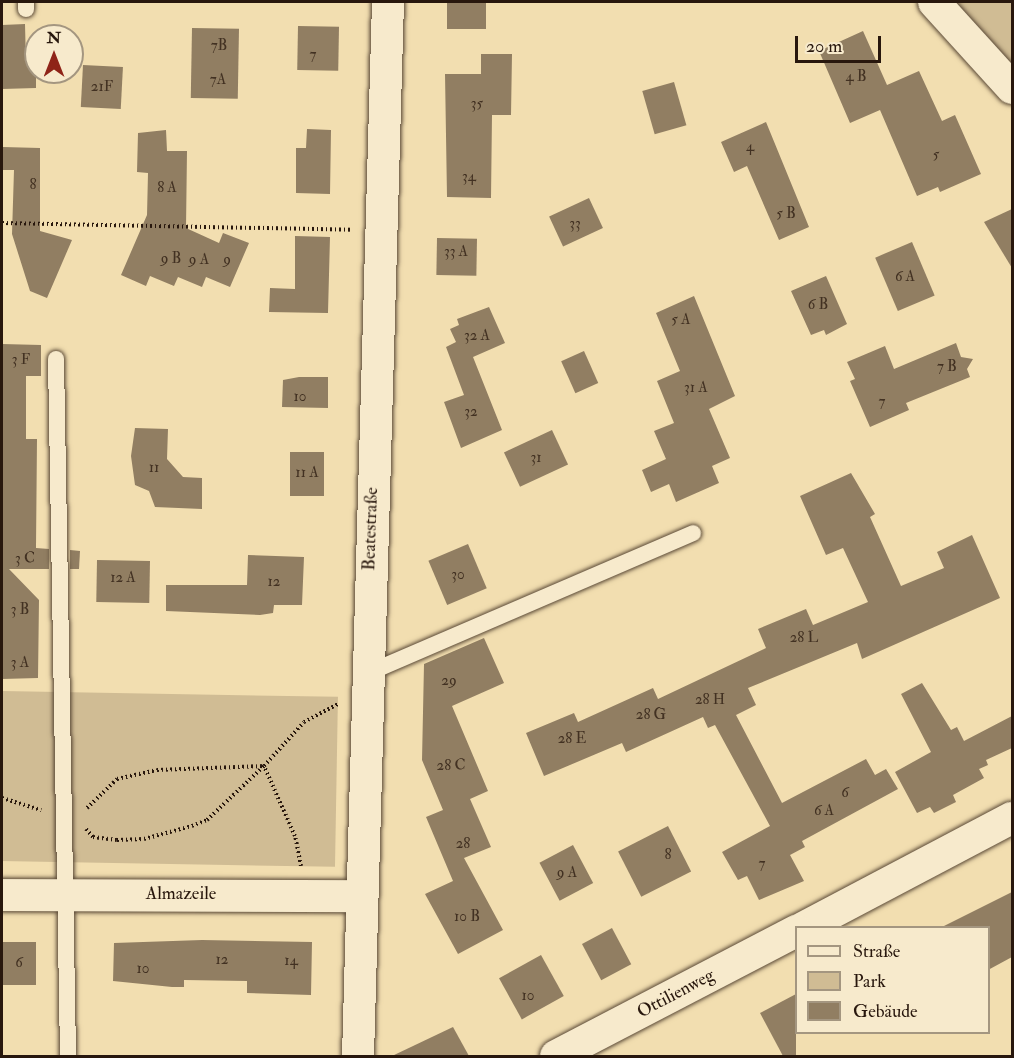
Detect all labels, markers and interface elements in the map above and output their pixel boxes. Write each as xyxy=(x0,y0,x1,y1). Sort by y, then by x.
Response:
north arrow xyxy=(24,24,84,84)
scale bar xyxy=(798,24,884,62)
text: N xyxy=(47,28,61,48)
text: 20 m xyxy=(806,35,842,58)
house number: 7B xyxy=(211,37,227,55)
house number: 7 xyxy=(310,46,316,64)
house number: 4 B xyxy=(845,68,867,86)
house number: 7A xyxy=(210,71,226,89)
house number: 21F xyxy=(91,78,113,96)
house number: 35 xyxy=(471,95,483,113)
house number: 4 xyxy=(746,138,754,156)
house number: 5 xyxy=(933,146,939,164)
house number: 34 xyxy=(462,168,476,186)
house number: 8 xyxy=(29,176,37,194)
house number: 8 A xyxy=(157,179,177,197)
house number: 5 B xyxy=(776,205,796,223)
house number: 33 xyxy=(569,215,581,233)
house number: 33 A xyxy=(444,243,468,261)
house number: 9 B xyxy=(161,250,181,268)
house number: 9 A xyxy=(189,251,209,269)
house number: 9 xyxy=(223,251,231,269)
house number: 6 A xyxy=(895,268,915,286)
house number: 6 B xyxy=(808,296,828,314)
house number: 5 A xyxy=(671,311,691,329)
house number: 32 A xyxy=(464,327,490,345)
house number: 3 F xyxy=(12,351,30,369)
house number: 7 B xyxy=(937,358,957,376)
house number: 31 A xyxy=(684,379,708,397)
house number: 10 xyxy=(294,388,306,406)
house number: 7 xyxy=(879,393,885,411)
house number: 32 xyxy=(464,403,478,421)
house number: 31 xyxy=(530,449,542,467)
house number: 11 xyxy=(149,459,159,477)
house number: 11 A xyxy=(295,464,319,482)
street label: Beatestraße xyxy=(359,487,383,571)
house number: 3 C xyxy=(15,550,35,568)
house number: 30 xyxy=(451,566,465,584)
house number: 12 A xyxy=(110,569,136,587)
house number: 12 xyxy=(268,573,280,591)
house number: 3 B xyxy=(11,601,29,619)
house number: 28 L xyxy=(790,629,818,647)
house number: 3 A xyxy=(11,654,29,672)
house number: 29 xyxy=(441,672,457,690)
house number: 28 H xyxy=(695,691,725,709)
house number: 28 G xyxy=(636,706,666,724)
house number: 28 E xyxy=(558,730,586,748)
house number: 28 C xyxy=(437,757,465,775)
house number: 6 xyxy=(841,784,849,802)
house number: 6 A xyxy=(814,802,834,820)
house number: 28 xyxy=(456,835,470,853)
house number: 8 xyxy=(664,846,672,864)
house number: 7 xyxy=(759,855,765,873)
house number: 9 A xyxy=(557,864,577,882)
street label: Almazeile xyxy=(146,883,216,905)
house number: 10 B xyxy=(454,908,480,926)
legend xyxy=(795,926,990,1034)
text: Straße xyxy=(853,940,900,963)
house number: 12 xyxy=(216,951,228,969)
house number: 14 xyxy=(284,952,298,970)
house number: 6 xyxy=(15,954,23,972)
house number: 10 xyxy=(137,960,149,978)
street label: Ottilienweg xyxy=(634,965,718,1023)
text: Park xyxy=(853,970,886,993)
house number: 10 xyxy=(522,987,534,1005)
text: Gebäude xyxy=(853,1000,918,1023)

